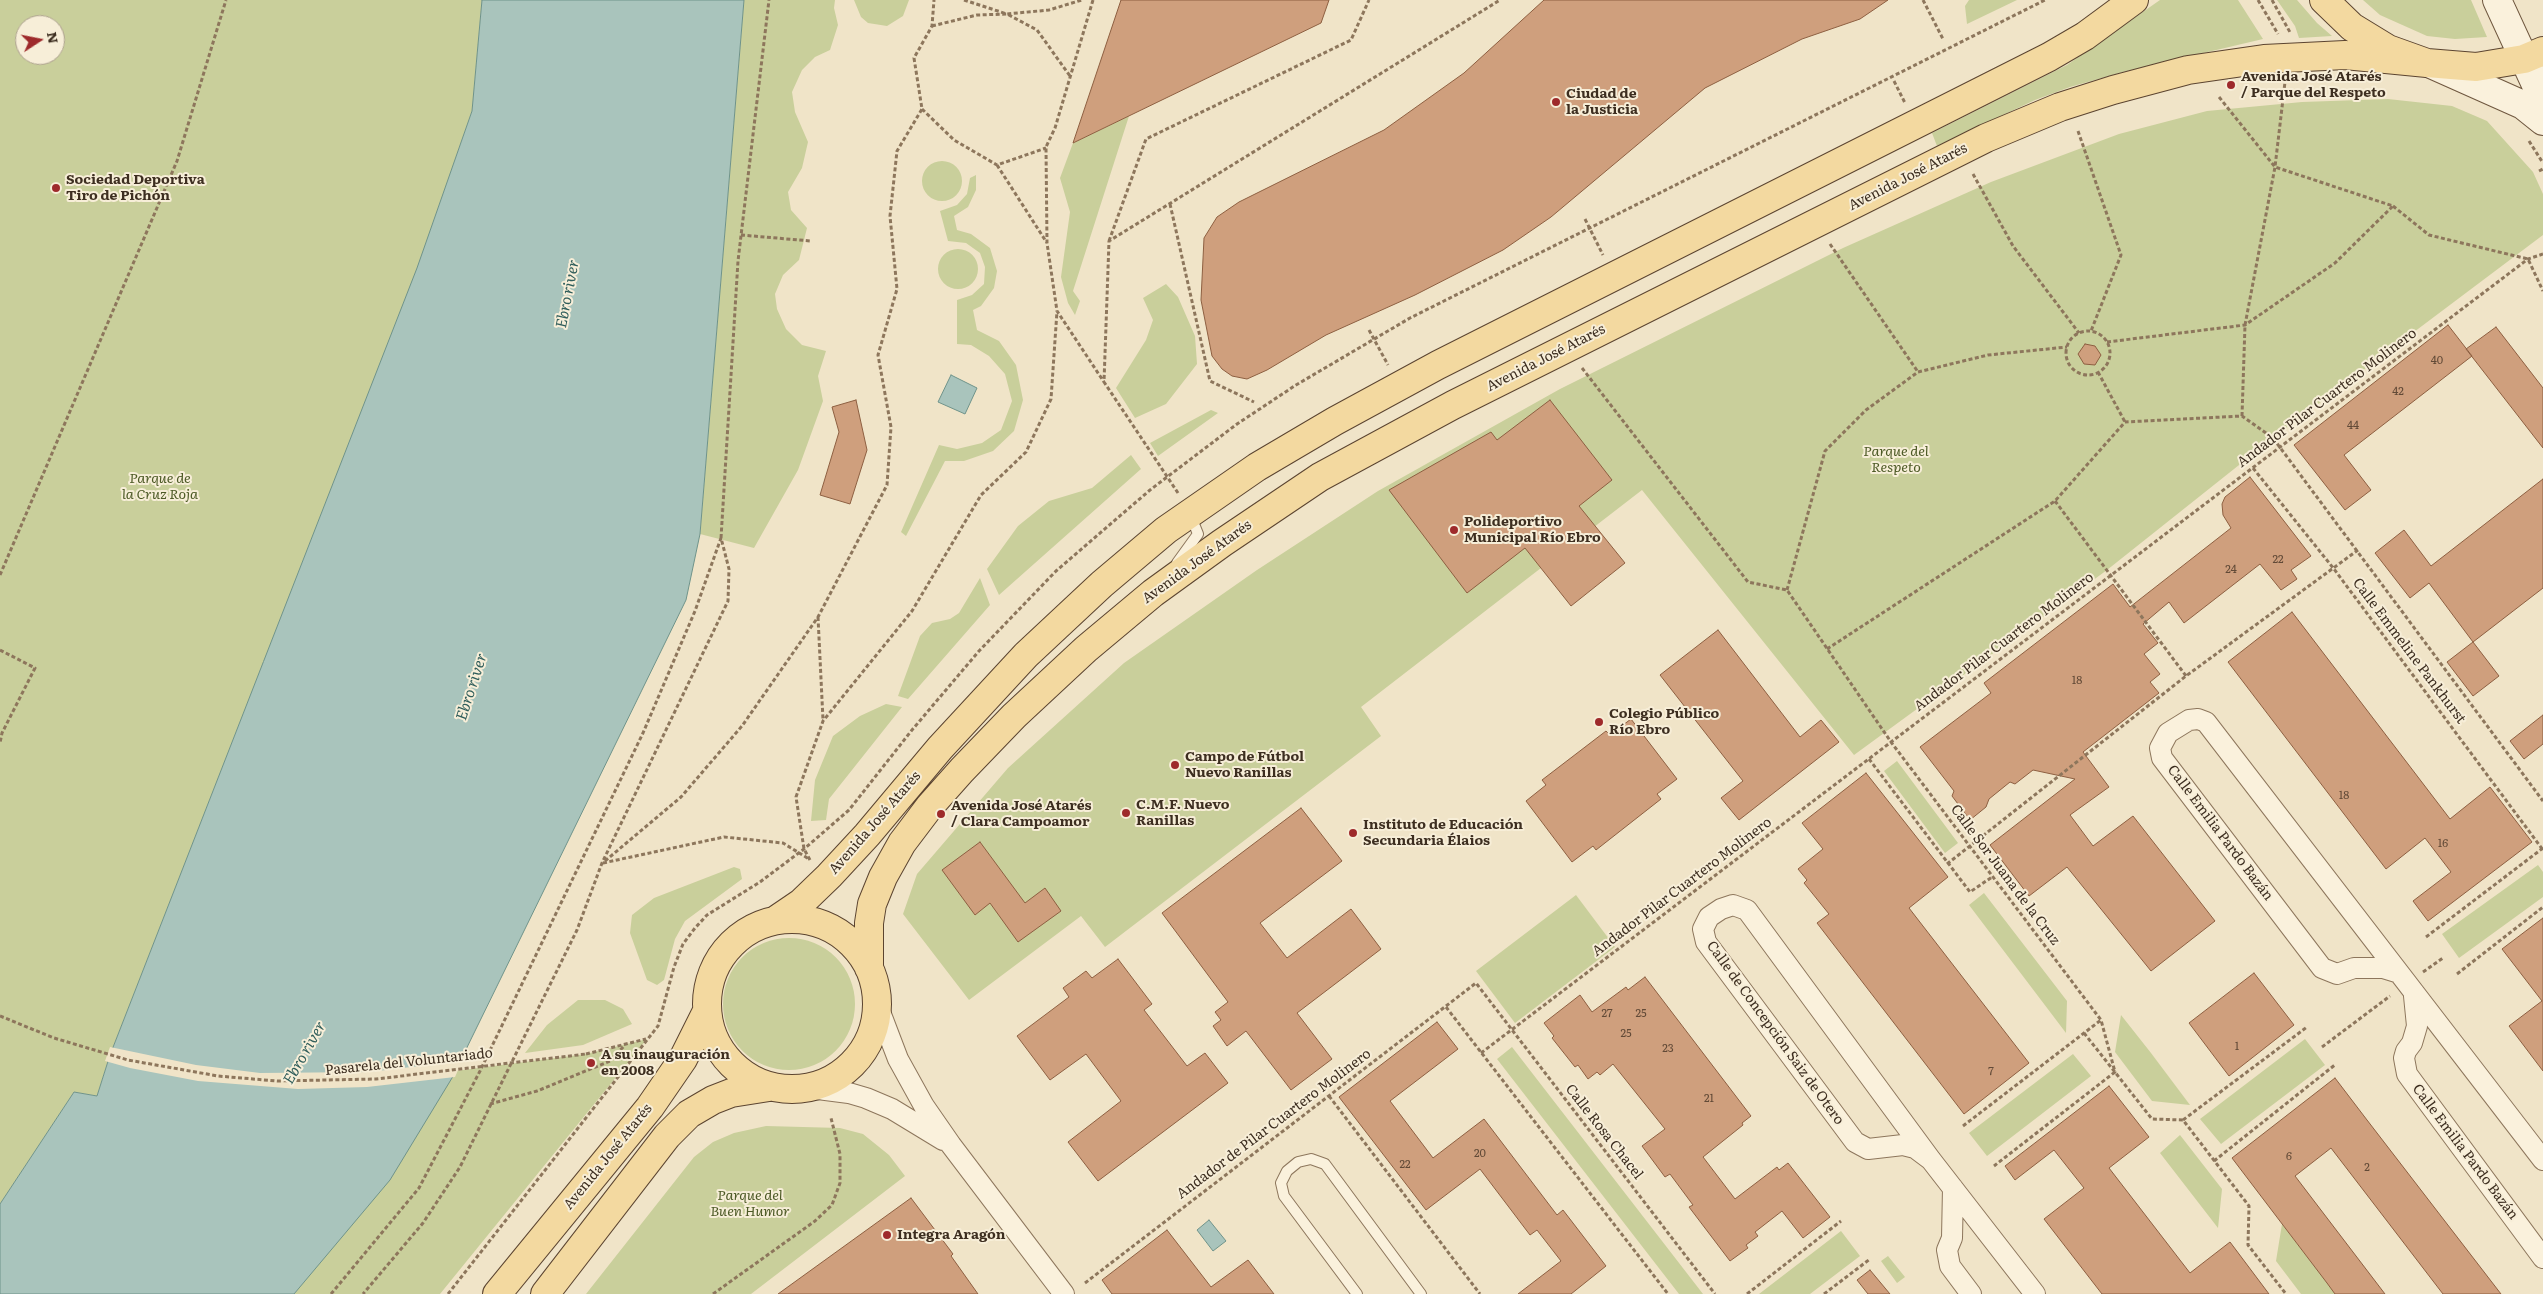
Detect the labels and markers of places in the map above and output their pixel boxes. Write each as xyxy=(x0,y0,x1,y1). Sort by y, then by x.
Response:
place label: Avenida José Atarés / Parque del Respeto xyxy=(2241,69,2386,102)
marker: Avenida José Atarés / Parque del Respeto xyxy=(2225,79,2237,91)
place label: Ciudad de la Justicia xyxy=(1566,86,1638,118)
marker: Ciudad de la Justicia xyxy=(1550,96,1562,108)
place label: Sociedad Deportiva Tiro de Pichón xyxy=(66,172,205,204)
marker: Sociedad Deportiva Tiro de Pichón xyxy=(50,182,62,194)
place label: Polideportivo Municipal Río Ebro xyxy=(1464,514,1601,546)
marker: Polideportivo Municipal Río Ebro xyxy=(1448,524,1460,536)
place label: Colegio Público Río Ebro xyxy=(1609,706,1719,739)
marker: Colegio Público Río Ebro xyxy=(1593,716,1605,728)
place label: Campo de Fútbol Nuevo Ranillas xyxy=(1185,749,1304,782)
marker: Campo de Fútbol Nuevo Ranillas xyxy=(1169,759,1181,771)
place label: C.M.F. Nuevo Ranillas xyxy=(1136,797,1229,830)
place label: Avenida José Atarés / Clara Campoamor xyxy=(951,798,1092,830)
marker: C.M.F. Nuevo Ranillas xyxy=(1120,807,1132,819)
marker: Avenida José Atarés / Clara Campoamor xyxy=(935,808,947,820)
place label: Instituto de Educación Secundaria Élaios xyxy=(1363,817,1523,850)
marker: Instituto de Educación Secundaria Élaios xyxy=(1347,827,1359,839)
place label: A su inauguración en 2008 xyxy=(601,1047,730,1080)
marker: A su inauguración en 2008 xyxy=(585,1057,597,1069)
place label: Integra Aragón xyxy=(897,1227,1005,1243)
marker: Integra Aragón xyxy=(881,1229,893,1241)

